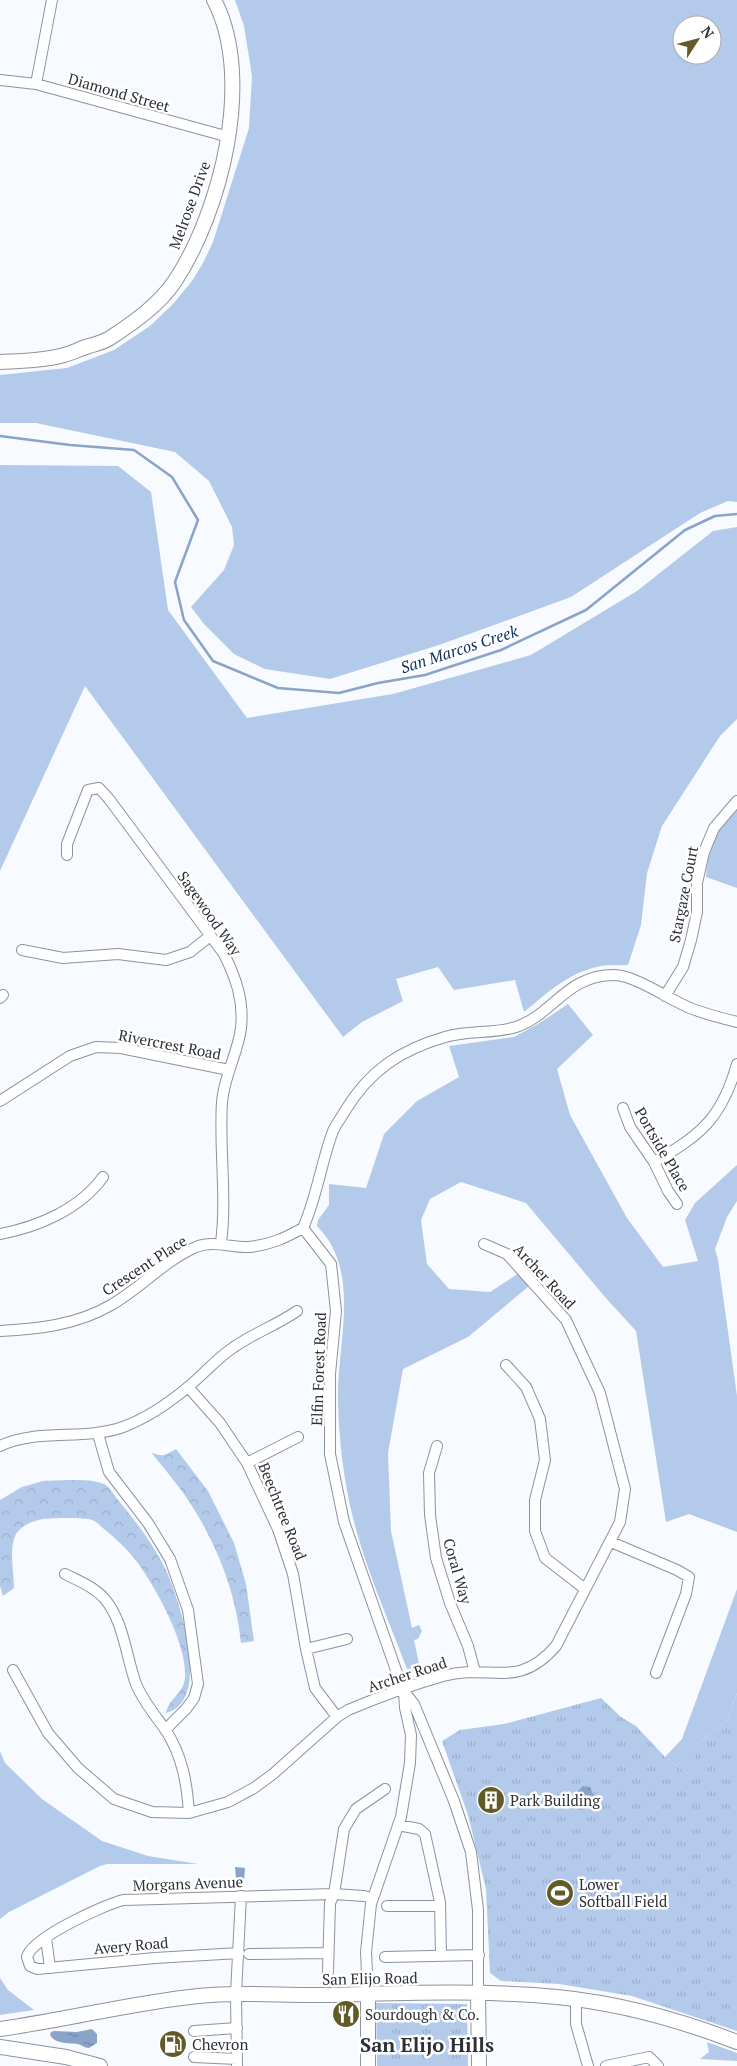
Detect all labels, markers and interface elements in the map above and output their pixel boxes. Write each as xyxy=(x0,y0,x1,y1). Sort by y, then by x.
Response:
north arrow xyxy=(672,15,722,65)
text: N xyxy=(697,22,719,42)
street label: Diamond Street xyxy=(66,68,173,116)
street label: Melrose Drive xyxy=(164,158,214,252)
water label: San Marcos Creek xyxy=(397,620,521,678)
street label: Stargaze Court xyxy=(664,843,702,944)
street label: Sagewood Way xyxy=(174,867,247,959)
street label: Rivercrest Road xyxy=(117,1024,223,1064)
street label: Portside Place xyxy=(631,1103,695,1195)
street label: Crescent Place xyxy=(98,1230,190,1300)
street label: Archer Road xyxy=(510,1239,580,1313)
street label: Elfin Forest Road xyxy=(306,1312,330,1426)
street label: Beechtree Road xyxy=(254,1459,312,1563)
street label: Coral Way xyxy=(439,1536,477,1606)
street label: Archer Road xyxy=(365,1652,449,1696)
building icon: Park Building xyxy=(476,1785,506,1815)
place label: Park Building xyxy=(510,1790,601,1810)
street label: Morgans Avenue xyxy=(132,1871,244,1895)
place label: Lower Softball Field xyxy=(579,1874,667,1911)
sports icon: Lower Softball Field xyxy=(545,1878,575,1908)
street label: Avery Road xyxy=(93,1932,169,1958)
street label: San Elijo Road xyxy=(322,1967,418,1989)
restaurant icon: Sourdough & Co. xyxy=(331,1999,361,2029)
place label: Sourdough & Co. xyxy=(365,2004,480,2024)
fuel station icon: Chevron xyxy=(158,2029,188,2059)
district label: San Elijo Hills xyxy=(360,2031,494,2058)
place label: Chevron xyxy=(192,2034,248,2054)

